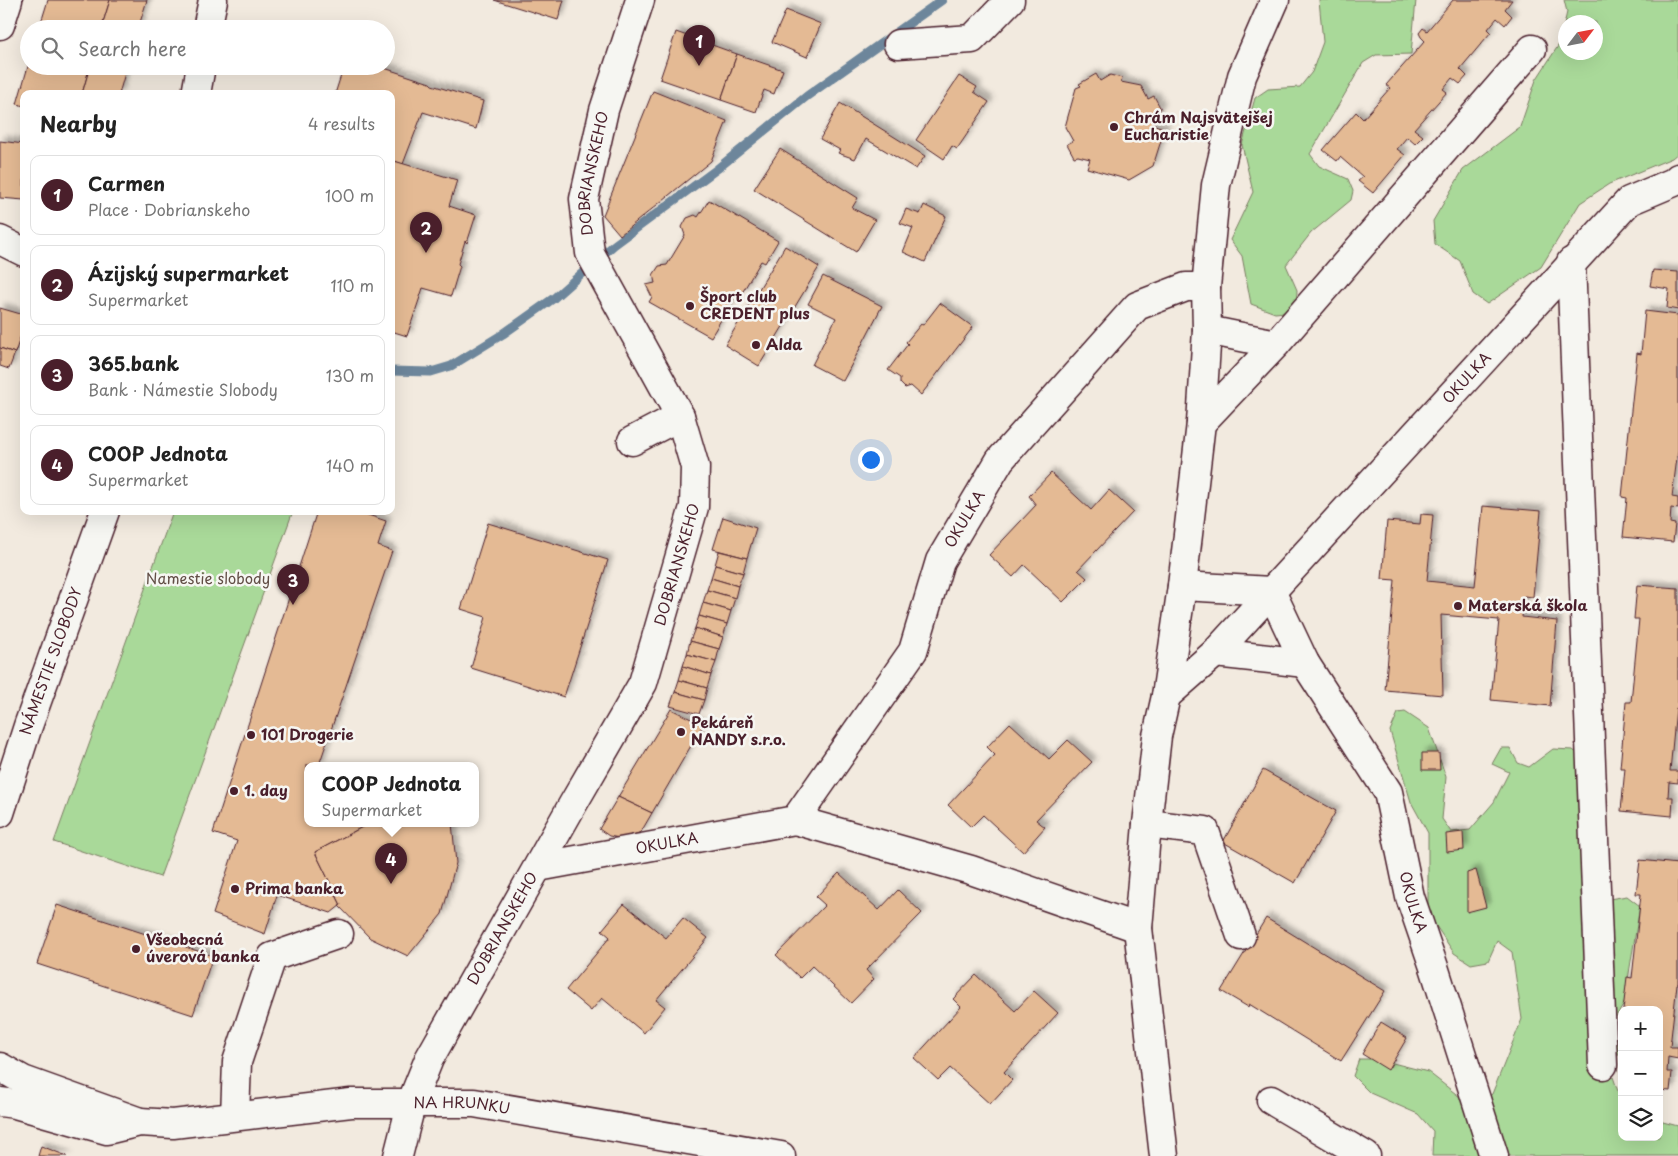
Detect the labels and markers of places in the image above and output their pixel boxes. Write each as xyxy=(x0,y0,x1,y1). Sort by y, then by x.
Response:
pin: 1 xyxy=(683,25,715,66)
place label: Chrám Najsvätejšej Eucharistie xyxy=(1124,105,1273,145)
marker: Chrám Najsvätejšej Eucharistie xyxy=(1108,121,1120,133)
pin: 2 xyxy=(410,212,442,253)
place label: Šport club CREDENT plus xyxy=(700,284,810,324)
marker: Šport club CREDENT plus xyxy=(684,300,696,312)
place label: Alda xyxy=(766,332,803,355)
marker: Alda xyxy=(750,339,762,351)
pin: 3 xyxy=(277,564,309,605)
place label: Materská škola xyxy=(1468,593,1588,616)
marker: Materská škola xyxy=(1452,600,1464,612)
place label: Pekáreň NANDY s.r.o. xyxy=(691,710,786,750)
place label: 101 Drogerie xyxy=(261,722,354,745)
marker: Pekáreň NANDY s.r.o. xyxy=(675,726,687,738)
marker: 101 Drogerie xyxy=(245,729,257,741)
place label: 1. day xyxy=(244,778,288,801)
marker: 1. day xyxy=(228,785,240,797)
pin: 4 xyxy=(375,843,407,884)
place label: Prima banka xyxy=(245,876,344,899)
marker: Prima banka xyxy=(229,883,241,895)
place label: Všeobecná úverová banka xyxy=(146,927,260,967)
marker: Všeobecná úverová banka xyxy=(130,943,142,955)

